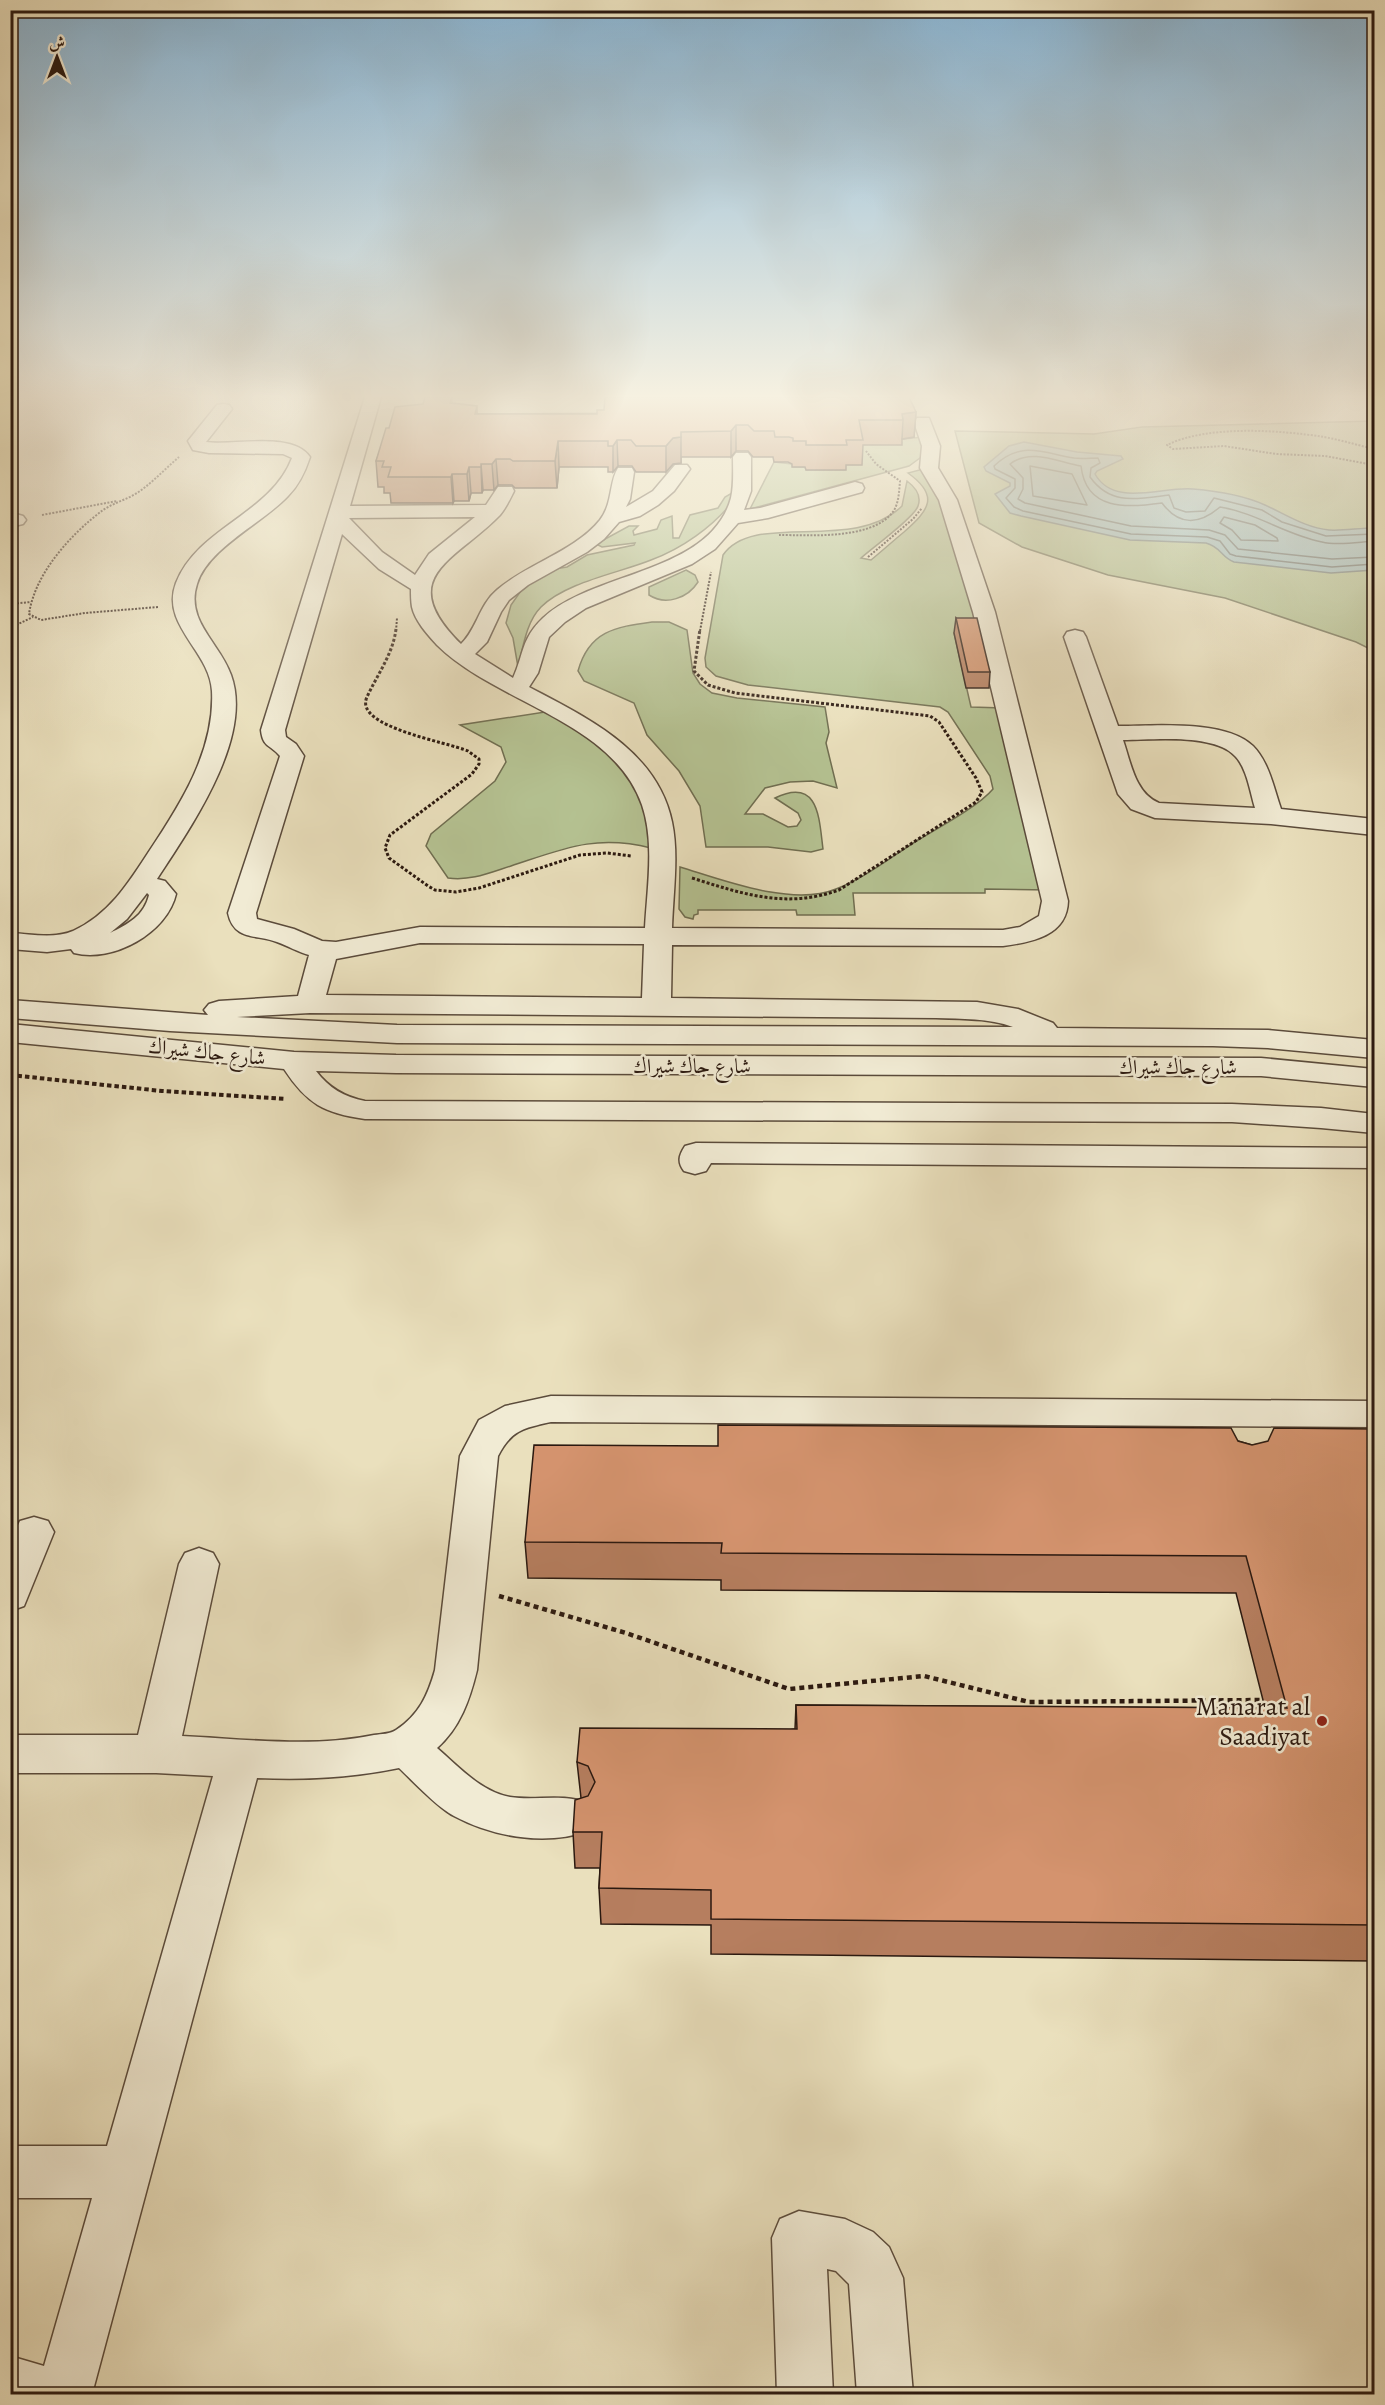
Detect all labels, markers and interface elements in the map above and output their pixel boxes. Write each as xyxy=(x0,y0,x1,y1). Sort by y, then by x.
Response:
north arrow xyxy=(27,27,87,87)
text: ش xyxy=(49,32,65,54)
street label: شارع جاك شيراك xyxy=(146,1032,267,1076)
street label: شارع جاك شيراك xyxy=(633,1052,751,1084)
street label: شارع جاك شيراك xyxy=(1119,1053,1237,1085)
place label: Manarat al Saadiyat xyxy=(1196,1689,1310,1754)
marker: Manarat al Saadiyat xyxy=(1315,1714,1329,1728)

